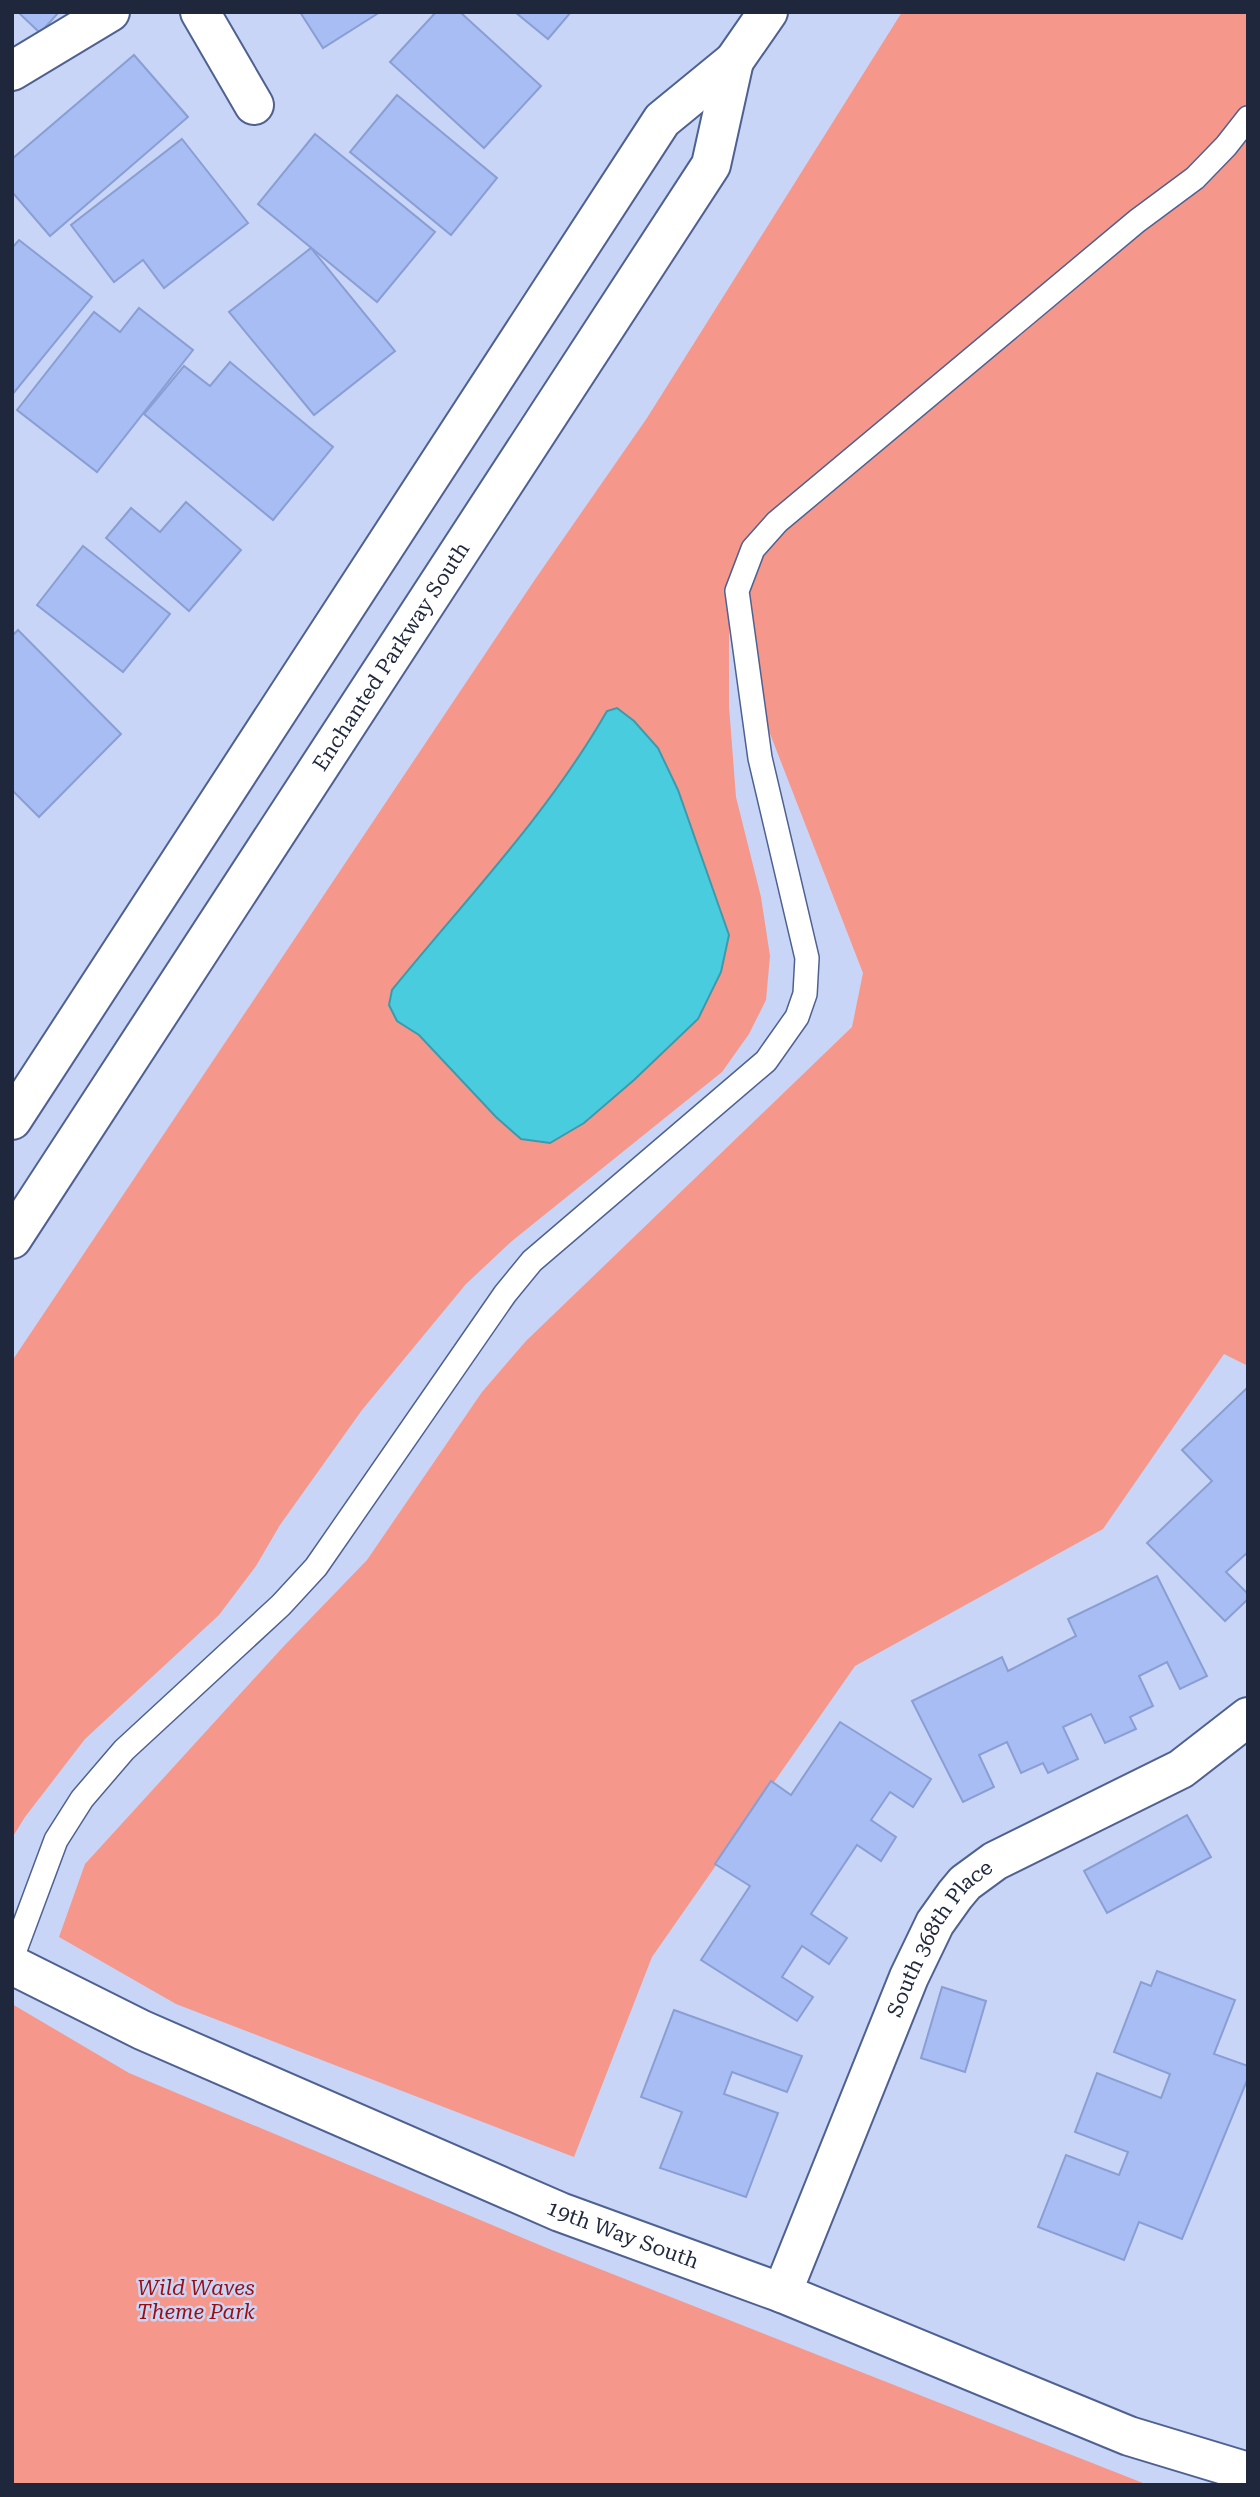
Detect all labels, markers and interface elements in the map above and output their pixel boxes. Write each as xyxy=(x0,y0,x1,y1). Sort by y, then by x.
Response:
street label: Enchanted Parkway South xyxy=(308,537,474,775)
street label: South 368th Place xyxy=(882,1855,997,2020)
street label: 19th Way South xyxy=(543,2196,702,2274)
park label: Wild Waves Theme Park xyxy=(137,2276,256,2324)

